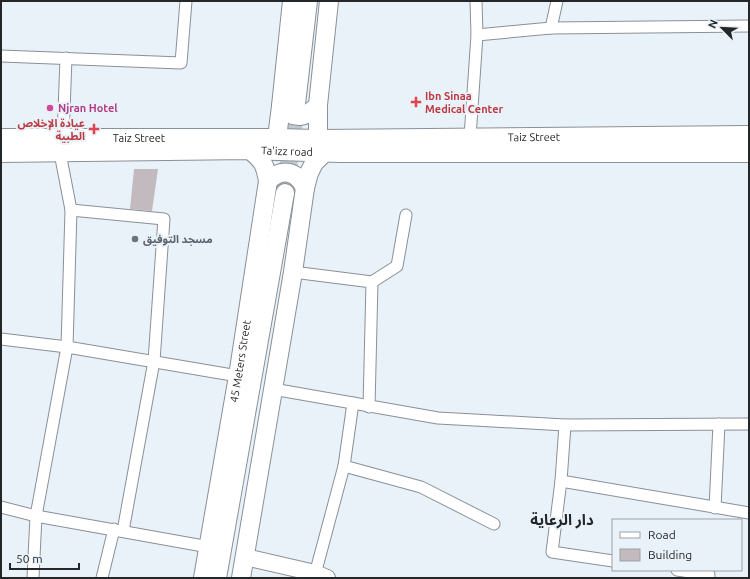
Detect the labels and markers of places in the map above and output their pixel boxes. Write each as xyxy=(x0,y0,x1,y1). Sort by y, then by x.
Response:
place label: Ibn Sinaa Medical Center xyxy=(425,90,503,115)
marker: Ibn Sinaa Medical Center xyxy=(410,96,422,108)
place label: Njran Hotel xyxy=(58,102,118,114)
marker: Njran Hotel xyxy=(45,103,55,113)
place label: عيادة الإخلاص الطبية xyxy=(17,117,85,143)
marker: عيادة الإخلاص الطبية xyxy=(88,123,100,135)
place label: مسجد التوفيق xyxy=(143,233,213,246)
marker: مسجد التوفيق xyxy=(130,234,140,244)

